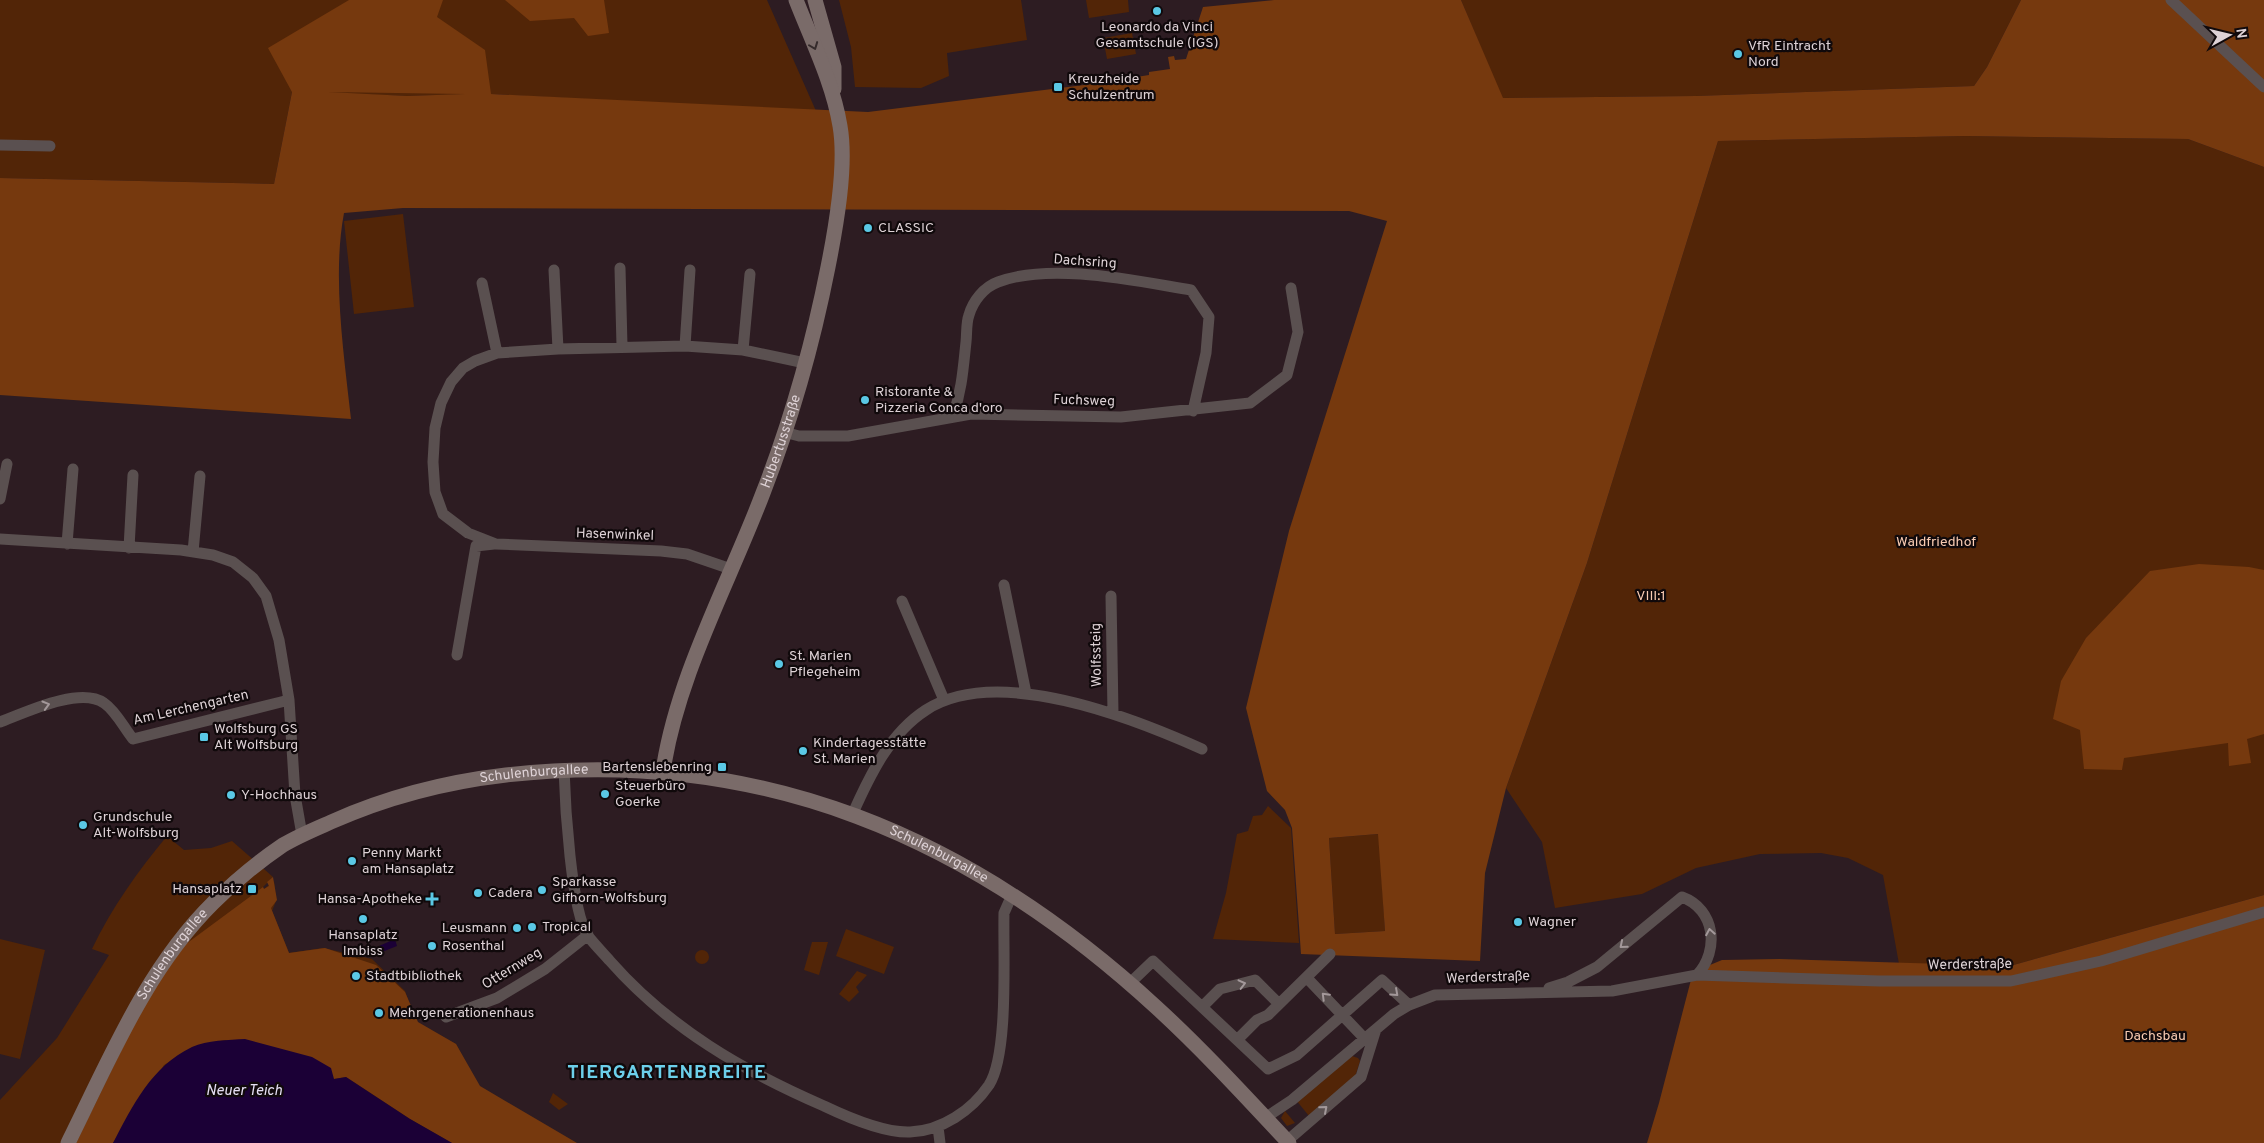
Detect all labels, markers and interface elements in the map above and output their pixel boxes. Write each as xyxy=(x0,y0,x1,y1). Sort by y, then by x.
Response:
marker: Leonardo da Vinci Gesamtschule (IGS) xyxy=(1151,5,1163,17)
north arrow xyxy=(2204,10,2254,60)
place label: Leonardo da Vinci Gesamtschule (IGS) xyxy=(1096,19,1218,52)
text: N xyxy=(2231,27,2250,40)
place label: VfR Eintracht Nord xyxy=(1748,38,1831,71)
one-way arrow xyxy=(808,41,818,49)
marker: VfR Eintracht Nord xyxy=(1732,48,1744,60)
place label: Kreuzheide Schulzentrum xyxy=(1068,71,1155,104)
marker: Kreuzheide Schulzentrum xyxy=(1052,81,1064,93)
place label: CLASSIC xyxy=(878,220,934,237)
marker: CLASSIC xyxy=(862,222,874,234)
street label: Dachsring xyxy=(1053,251,1117,273)
place label: Ristorante & Pizzeria Conca d'oro xyxy=(875,384,1003,417)
street label: Fuchsweg xyxy=(1053,391,1115,411)
street label: Hubertusstraße xyxy=(757,393,805,490)
marker: Ristorante & Pizzeria Conca d'oro xyxy=(859,394,871,406)
street label: Hasenwinkel xyxy=(576,525,654,545)
park label: Waldfriedhof xyxy=(1896,534,1976,551)
park label: VIII:1 xyxy=(1636,588,1666,605)
street label: Wolfssteig xyxy=(1088,623,1106,687)
place label: St. Marien Pflegeheim xyxy=(789,648,860,681)
marker: St. Marien Pflegeheim xyxy=(773,658,785,670)
street label: Am Lerchengarten xyxy=(132,686,250,730)
one-way arrow xyxy=(41,701,49,711)
place label: Wolfsburg GS Alt Wolfsburg xyxy=(214,721,298,754)
marker: Wolfsburg GS Alt Wolfsburg xyxy=(198,731,210,743)
place label: Kindertagesstätte St. Marien xyxy=(813,735,926,768)
marker: Kindertagesstätte St. Marien xyxy=(797,745,809,757)
place label: Bartenslebenring xyxy=(602,759,712,776)
street label: Schulenburgallee xyxy=(478,761,589,787)
marker: Bartenslebenring xyxy=(716,761,728,773)
place label: Steuerbüro Goerke xyxy=(615,778,686,811)
place label: Y-Hochhaus xyxy=(241,787,317,804)
marker: Steuerbüro Goerke xyxy=(599,788,611,800)
marker: Y-Hochhaus xyxy=(225,789,237,801)
place label: Grundschule Alt-Wolfsburg xyxy=(93,809,179,842)
marker: Grundschule Alt-Wolfsburg xyxy=(77,819,89,831)
street label: Schulenburgallee xyxy=(887,822,991,887)
place label: Penny Markt am Hansaplatz xyxy=(362,845,454,878)
marker: Penny Markt am Hansaplatz xyxy=(346,855,358,867)
place label: Sparkasse Gifhorn-Wolfsburg xyxy=(552,874,667,907)
place label: Hansaplatz xyxy=(172,881,242,898)
marker: Hansaplatz xyxy=(246,883,258,895)
marker: Sparkasse Gifhorn-Wolfsburg xyxy=(536,884,548,896)
place label: Cadera xyxy=(488,885,533,902)
marker: Cadera xyxy=(472,887,484,899)
place label: Hansa-Apotheke xyxy=(318,891,422,908)
marker: Hansa-Apotheke xyxy=(426,893,438,905)
street label: Schulenburgallee xyxy=(134,905,211,1003)
marker: Hansaplatz Imbiss xyxy=(357,913,369,925)
place label: Wagner xyxy=(1528,914,1577,931)
marker: Wagner xyxy=(1512,916,1524,928)
place label: Tropical xyxy=(542,919,591,936)
place label: Leusmann xyxy=(442,920,507,937)
marker: Tropical xyxy=(526,921,538,933)
marker: Leusmann xyxy=(511,922,523,934)
place label: Hansaplatz Imbiss xyxy=(328,927,398,960)
one-way arrow xyxy=(1706,927,1716,936)
place label: Rosenthal xyxy=(442,938,504,955)
one-way arrow xyxy=(1619,939,1628,948)
marker: Rosenthal xyxy=(426,940,438,952)
street label: Otternweg xyxy=(479,945,545,993)
street label: Werderstraße xyxy=(1928,956,2012,974)
place label: Stadtbibliothek xyxy=(366,968,462,985)
street label: Werderstraße xyxy=(1446,968,1530,988)
marker: Stadtbibliothek xyxy=(350,970,362,982)
one-way arrow xyxy=(1237,979,1245,989)
one-way arrow xyxy=(1390,987,1399,996)
one-way arrow xyxy=(1322,993,1331,1002)
place label: Mehrgenerationenhaus xyxy=(389,1005,534,1022)
marker: Mehrgenerationenhaus xyxy=(373,1007,385,1019)
park label: Dachsbau xyxy=(2124,1028,2186,1045)
district label: TIERGARTENBREITE xyxy=(567,1061,767,1085)
water label: Neuer Teich xyxy=(206,1082,282,1101)
one-way arrow xyxy=(1318,1105,1327,1114)

